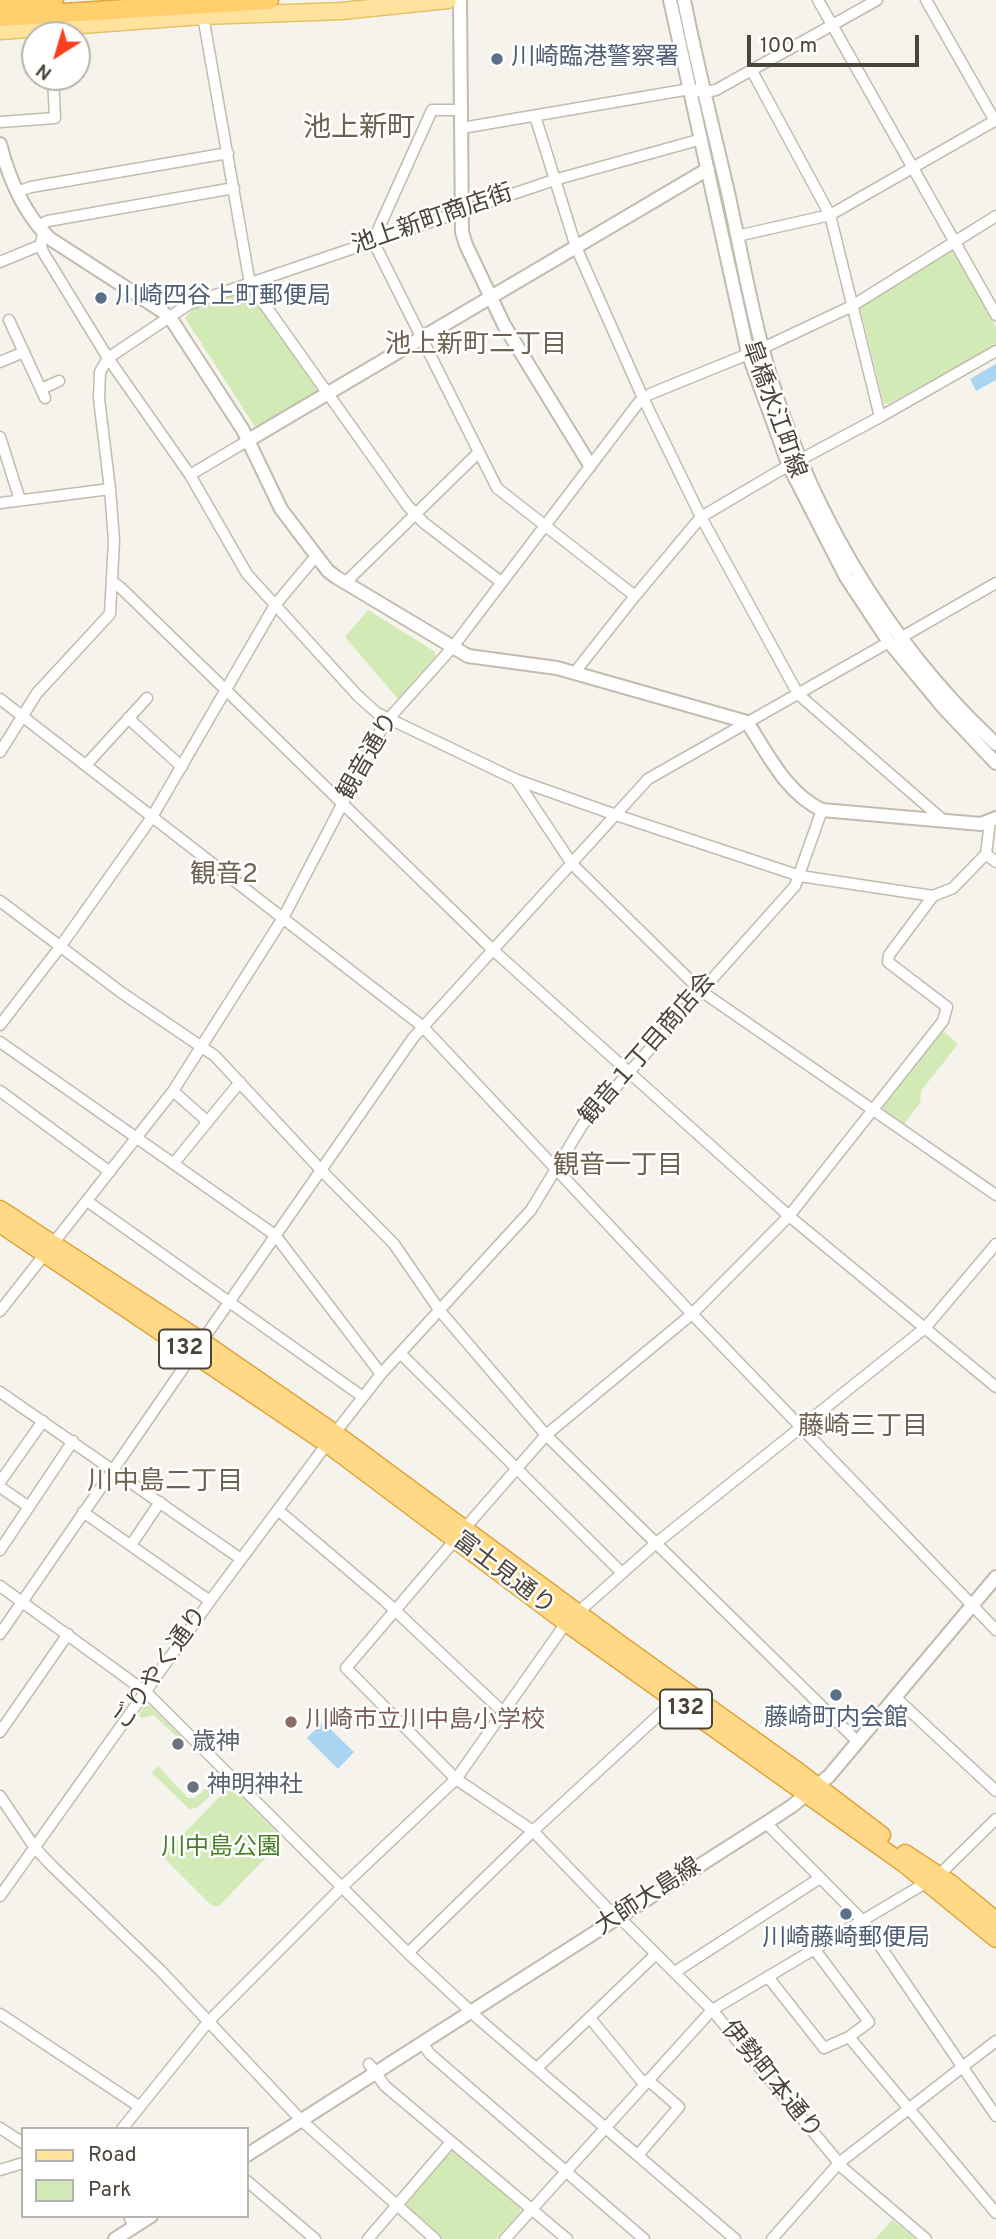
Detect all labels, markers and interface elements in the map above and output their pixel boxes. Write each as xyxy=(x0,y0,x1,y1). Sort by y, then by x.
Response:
north arrow xyxy=(21,21,91,91)
scale bar xyxy=(751,21,922,65)
text: 100 m xyxy=(760,33,817,60)
place label: 川崎臨港警察署 xyxy=(511,45,679,73)
marker: 川崎臨港警察署 xyxy=(489,51,505,67)
text: N xyxy=(32,57,57,85)
district label: 池上新町 xyxy=(303,113,415,147)
street label: 池上新町商店街 xyxy=(349,180,517,262)
place label: 川崎四谷上町郵便局 xyxy=(115,284,331,312)
marker: 川崎四谷上町郵便局 xyxy=(93,290,109,306)
district label: 池上新町二丁目 xyxy=(385,331,567,363)
street label: 皐橋水江町線 xyxy=(734,337,810,483)
street label: 観音通り xyxy=(334,708,406,806)
district label: 観音2 xyxy=(190,861,258,893)
street label: 観音１丁目商店会 xyxy=(575,968,723,1132)
district label: 観音一丁目 xyxy=(553,1152,683,1184)
road number: 132 xyxy=(159,1330,211,1368)
district label: 藤崎三丁目 xyxy=(798,1413,928,1445)
district label: 川中島二丁目 xyxy=(87,1468,243,1500)
street label: 富士見通り xyxy=(446,1527,560,1623)
street label: ごりやく通り xyxy=(109,1602,215,1736)
marker: 藤崎町内会館 xyxy=(828,1687,844,1703)
road number: 132 xyxy=(660,1690,712,1728)
place label: 藤崎町内会館 xyxy=(764,1706,908,1734)
place label: 川崎市立川中島小学校 xyxy=(305,1708,545,1736)
marker: 川崎市立川中島小学校 xyxy=(283,1714,299,1730)
place label: 歳神 xyxy=(192,1730,240,1758)
marker: 歳神 xyxy=(170,1736,186,1752)
place label: 神明神社 xyxy=(207,1773,303,1801)
marker: 神明神社 xyxy=(185,1779,201,1795)
park label: 川中島公園 xyxy=(161,1835,281,1863)
street label: 大師大島線 xyxy=(591,1853,707,1943)
marker: 川崎藤崎郵便局 xyxy=(838,1906,854,1922)
place label: 川崎藤崎郵便局 xyxy=(762,1926,930,1954)
street label: 伊勢町本通り xyxy=(713,2016,827,2146)
legend xyxy=(21,2127,248,2218)
text: Road xyxy=(88,2142,137,2169)
text: Park xyxy=(88,2177,131,2204)

